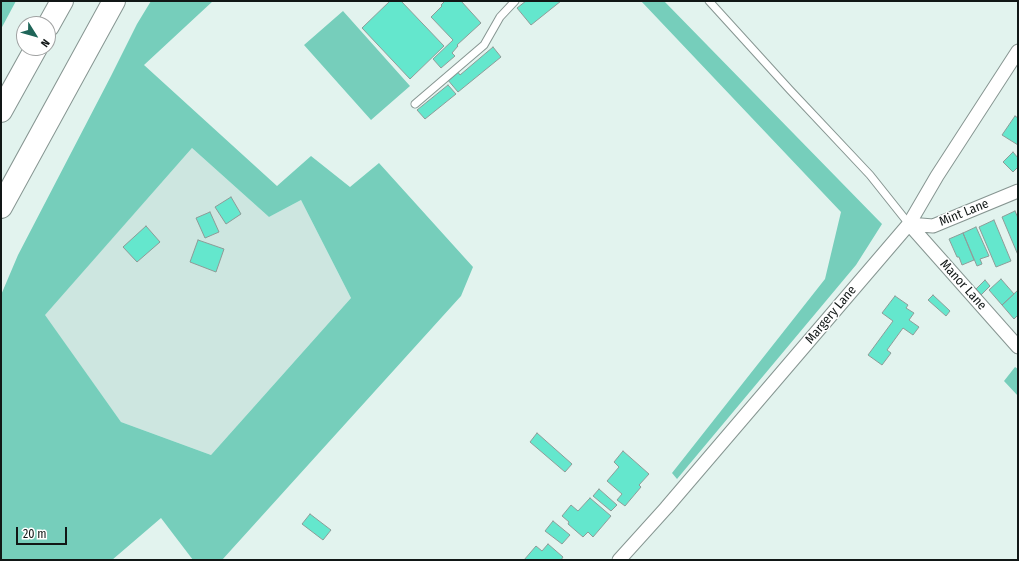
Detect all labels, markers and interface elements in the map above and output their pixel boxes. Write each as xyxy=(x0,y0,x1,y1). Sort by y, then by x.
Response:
north arrow xyxy=(16,16,56,56)
text: N xyxy=(38,36,52,49)
street label: Mint Lane xyxy=(937,196,991,230)
street label: Manor Lane xyxy=(936,257,990,313)
street label: Margery Lane xyxy=(802,283,860,347)
scale bar xyxy=(18,519,69,545)
text: 20 m xyxy=(23,527,47,541)

